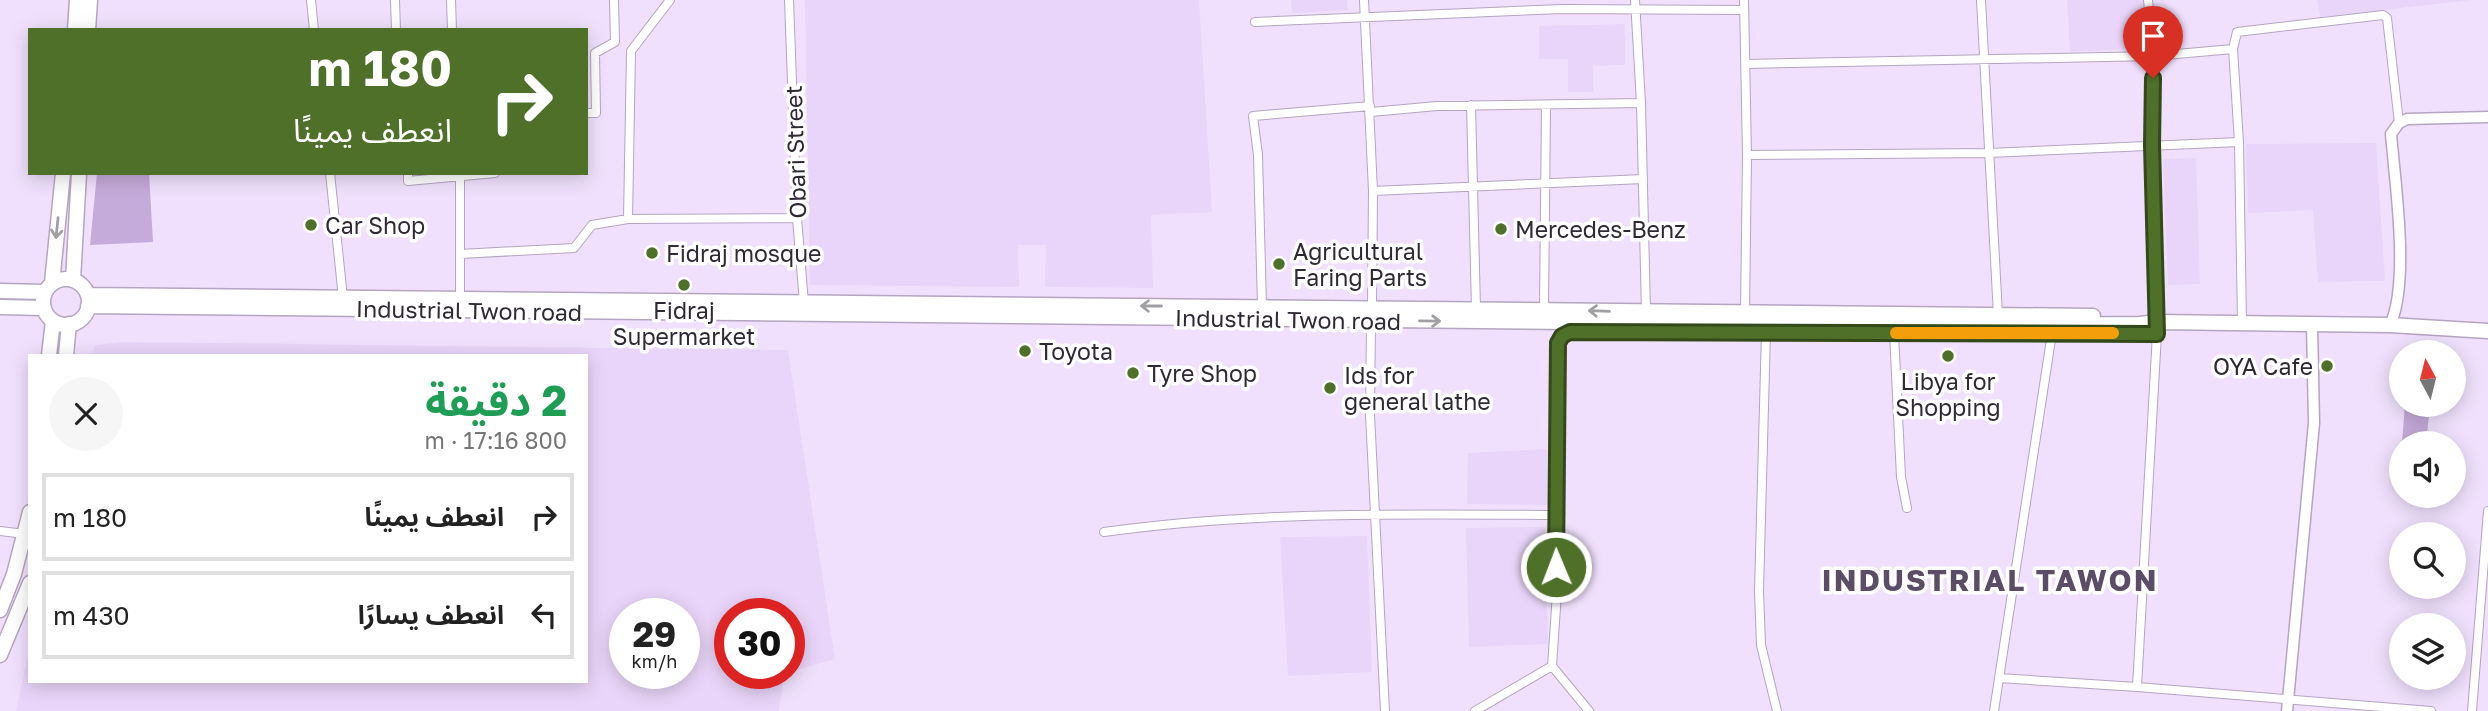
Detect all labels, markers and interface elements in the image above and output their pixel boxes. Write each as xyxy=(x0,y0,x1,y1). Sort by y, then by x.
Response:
pin xyxy=(2123,6,2183,78)
icon: arrive xyxy=(2134,17,2172,55)
text: 180 m xyxy=(308,38,452,97)
icon: right xyxy=(476,56,567,147)
street label: Obari Street xyxy=(779,85,811,219)
text: انعطف يمينًا xyxy=(293,111,452,149)
place label: Car Shop xyxy=(325,211,425,239)
place label: Mercedes-Benz xyxy=(1515,215,1686,243)
one-way arrow xyxy=(51,216,64,239)
marker: Car Shop xyxy=(303,217,319,233)
marker: Mercedes-Benz xyxy=(1493,221,1509,237)
place label: Agricultural Faring Parts xyxy=(1293,237,1427,291)
place label: Fidraj mosque xyxy=(666,239,821,267)
marker: Fidraj mosque xyxy=(644,245,660,261)
marker: Agricultural Faring Parts xyxy=(1271,256,1287,272)
marker: Fidraj Supermarket xyxy=(676,277,692,293)
street label: Industrial Twon road xyxy=(356,294,582,326)
place label: Fidraj Supermarket xyxy=(613,296,755,350)
one-way arrow xyxy=(1140,299,1163,313)
street label: Industrial Twon road xyxy=(1175,303,1401,335)
one-way arrow xyxy=(1588,304,1611,317)
one-way arrow xyxy=(1418,314,1441,328)
place label: Toyota xyxy=(1039,337,1113,365)
north arrow xyxy=(2389,340,2466,416)
map controls xyxy=(2389,340,2466,690)
marker: Toyota xyxy=(1017,343,1033,359)
marker: Libya for Shopping xyxy=(1940,348,1956,364)
place label: OYA Cafe xyxy=(2213,352,2313,380)
marker: OYA Cafe xyxy=(2319,358,2335,374)
place label: Tyre Shop xyxy=(1147,359,1257,387)
place label: Ids for general lathe xyxy=(1344,361,1491,415)
marker: Tyre Shop xyxy=(1125,365,1141,381)
place label: Libya for Shopping xyxy=(1895,367,2001,421)
text: 2 دقيقة xyxy=(425,375,567,425)
button: close xyxy=(49,377,123,451)
marker: Ids for general lathe xyxy=(1322,380,1338,396)
text: 800 m · 17:16 xyxy=(425,426,567,454)
button: sound xyxy=(2389,431,2466,508)
icon: right xyxy=(525,498,563,536)
text: انعطف يمينًا xyxy=(365,501,504,532)
text: 180 m xyxy=(53,502,127,533)
button: search xyxy=(2389,522,2466,599)
position arrow xyxy=(1519,530,1593,604)
district label: INDUSTRIAL TAWON xyxy=(1822,562,2158,598)
icon: left xyxy=(525,596,563,634)
speed limit sign: 30 xyxy=(714,598,805,689)
text: انعطف يسارًا xyxy=(358,599,504,630)
text: 430 m xyxy=(53,600,130,631)
text: 29 xyxy=(633,613,676,655)
button: layers xyxy=(2389,613,2466,690)
text: km/h xyxy=(632,650,677,672)

